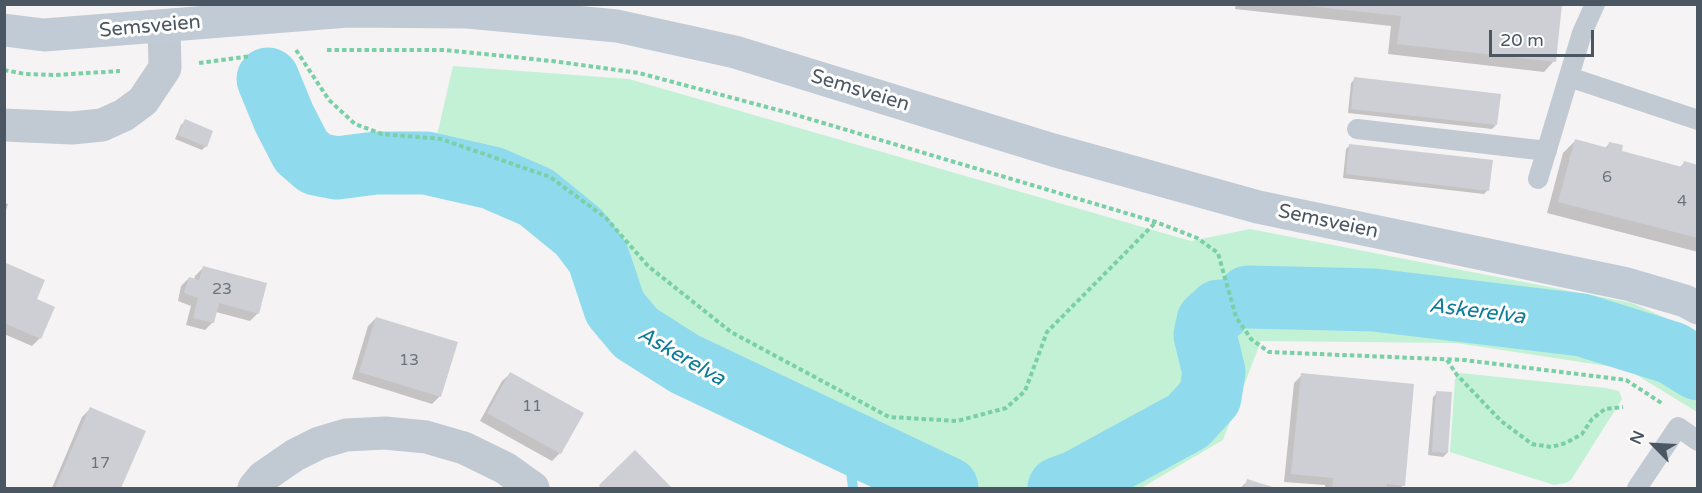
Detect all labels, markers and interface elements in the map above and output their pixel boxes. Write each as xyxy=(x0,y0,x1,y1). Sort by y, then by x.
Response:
street label: Semsveien xyxy=(98,11,202,43)
scale bar xyxy=(1492,18,1597,56)
text: 20 m xyxy=(1500,29,1544,51)
street label: Semsveien xyxy=(808,65,912,117)
house number: 6 xyxy=(1602,168,1612,188)
house number: 4 xyxy=(1677,192,1687,212)
street label: Semsveien xyxy=(1276,200,1380,244)
house number: 23 xyxy=(212,280,232,300)
water label: Askerelva xyxy=(1428,294,1526,330)
water label: Askerelva xyxy=(633,322,729,392)
house number: 13 xyxy=(399,351,419,371)
house number: 11 xyxy=(522,397,542,417)
north arrow xyxy=(1624,415,1684,475)
text: N xyxy=(1626,428,1649,448)
house number: 17 xyxy=(90,454,110,474)

